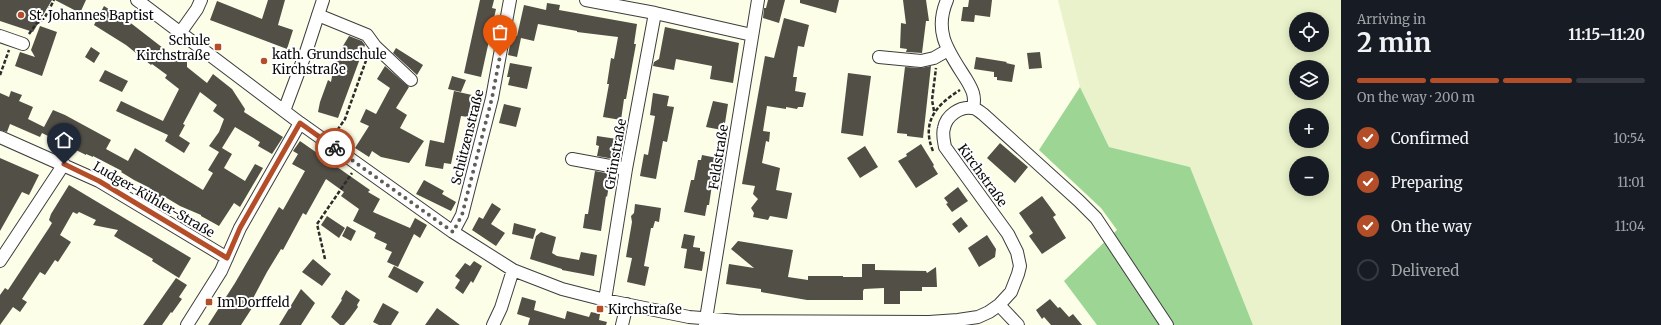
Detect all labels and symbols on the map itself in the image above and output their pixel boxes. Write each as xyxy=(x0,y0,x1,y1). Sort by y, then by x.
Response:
place label: St. Johannes Baptist xyxy=(29,7,154,24)
marker: St. Johannes Baptist xyxy=(16,10,26,20)
pin xyxy=(483,15,517,56)
place label: Schule Kirchstraße xyxy=(136,32,210,64)
marker: Schule Kirchstraße xyxy=(213,42,223,52)
place label: kath. Grundschule Kirchstraße xyxy=(272,46,387,78)
marker: kath. Grundschule Kirchstraße xyxy=(259,56,269,66)
street label: Schützenstraße xyxy=(447,87,488,187)
street label: Grünstraße xyxy=(601,117,630,191)
pin xyxy=(47,123,81,164)
street label: Feldstraße xyxy=(705,123,732,191)
courier xyxy=(315,128,355,168)
street label: Kirchstraße xyxy=(954,140,1011,210)
street label: Ludger-Kühler-Straße xyxy=(90,158,218,241)
place label: Im Dorffeld xyxy=(217,294,290,311)
marker: Im Dorffeld xyxy=(204,297,214,307)
place label: Kirchstraße xyxy=(608,301,682,318)
marker: Kirchstraße xyxy=(595,304,605,314)

